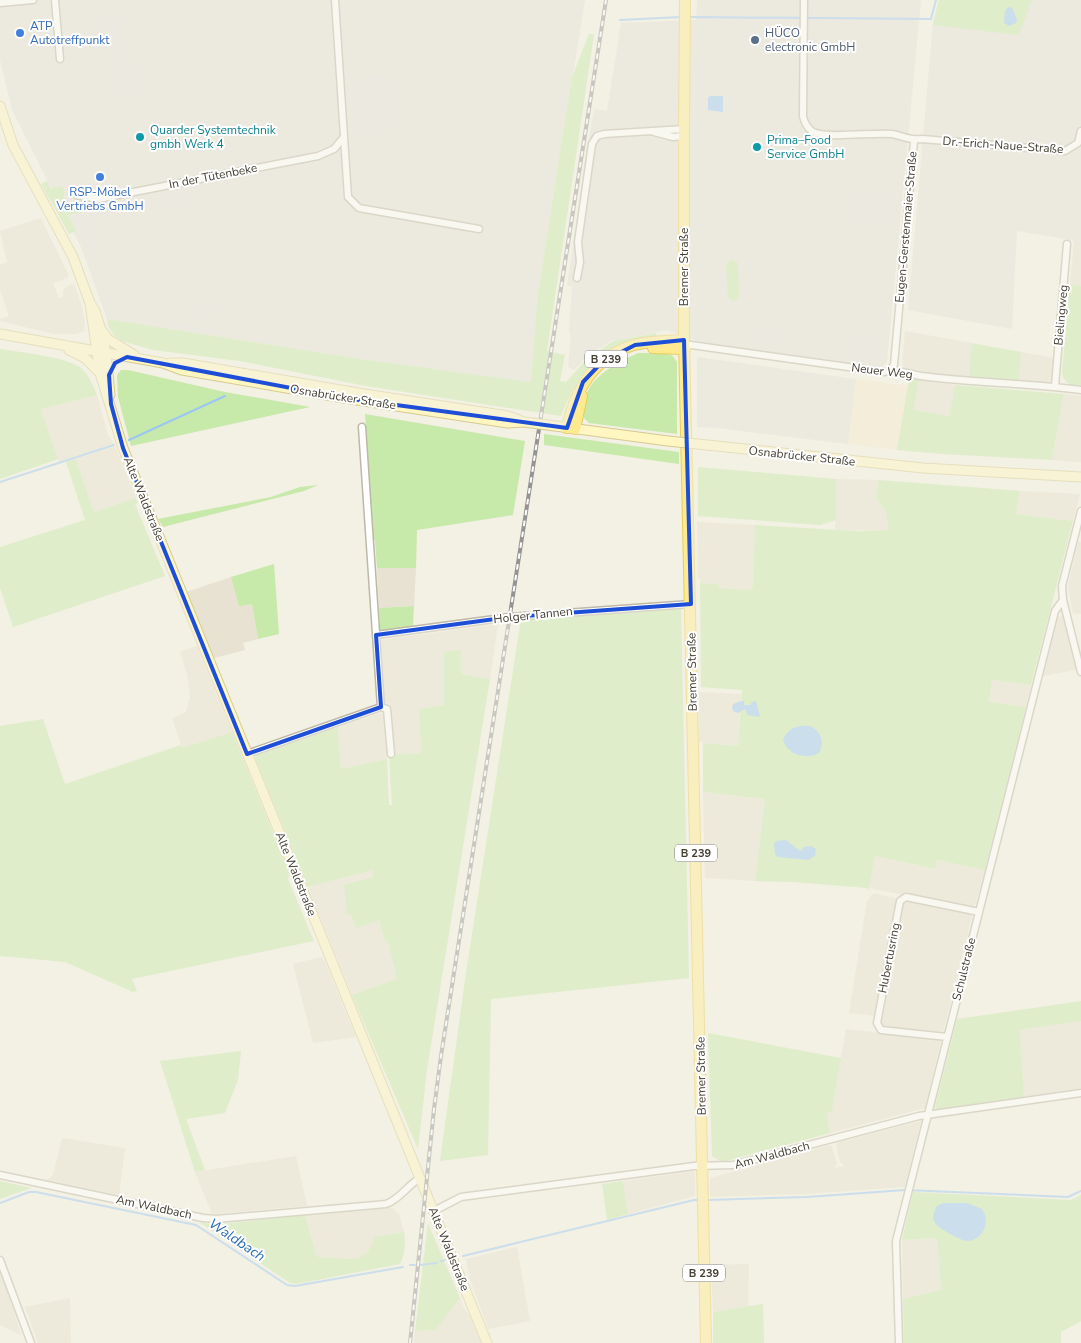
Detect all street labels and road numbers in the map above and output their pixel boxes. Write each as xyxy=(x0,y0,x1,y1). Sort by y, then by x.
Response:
street label: Dr.-Erich-Naue-Straße xyxy=(942,133,1064,157)
street label: Eugen-Gerstenmaier-Straße xyxy=(891,151,921,303)
street label: In der Tütenbeke xyxy=(167,160,259,192)
street label: Bremer Straße xyxy=(676,228,692,306)
street label: Bielingweg xyxy=(1050,284,1072,346)
road number: B 239 xyxy=(585,350,627,368)
street label: Neuer Weg xyxy=(850,359,914,383)
street label: Osnabrücker Straße xyxy=(289,381,397,413)
street label: Osnabrücker Straße xyxy=(748,442,856,470)
street label: Alte Waldstraße xyxy=(120,455,168,543)
street label: Holger Tannen xyxy=(493,603,573,627)
street label: Bremer Straße xyxy=(683,633,701,711)
street label: Alte Waldstraße xyxy=(272,830,320,918)
road number: B 239 xyxy=(675,844,717,861)
street label: Hubertusring xyxy=(874,921,904,995)
street label: Schulstraße xyxy=(948,936,980,1002)
street label: Bremer Straße xyxy=(692,1037,710,1115)
street label: Am Waldbach xyxy=(733,1137,811,1173)
street label: Am Waldbach xyxy=(115,1191,193,1223)
street label: Alte Waldstraße xyxy=(425,1205,473,1293)
road number: B 239 xyxy=(683,1264,725,1282)

